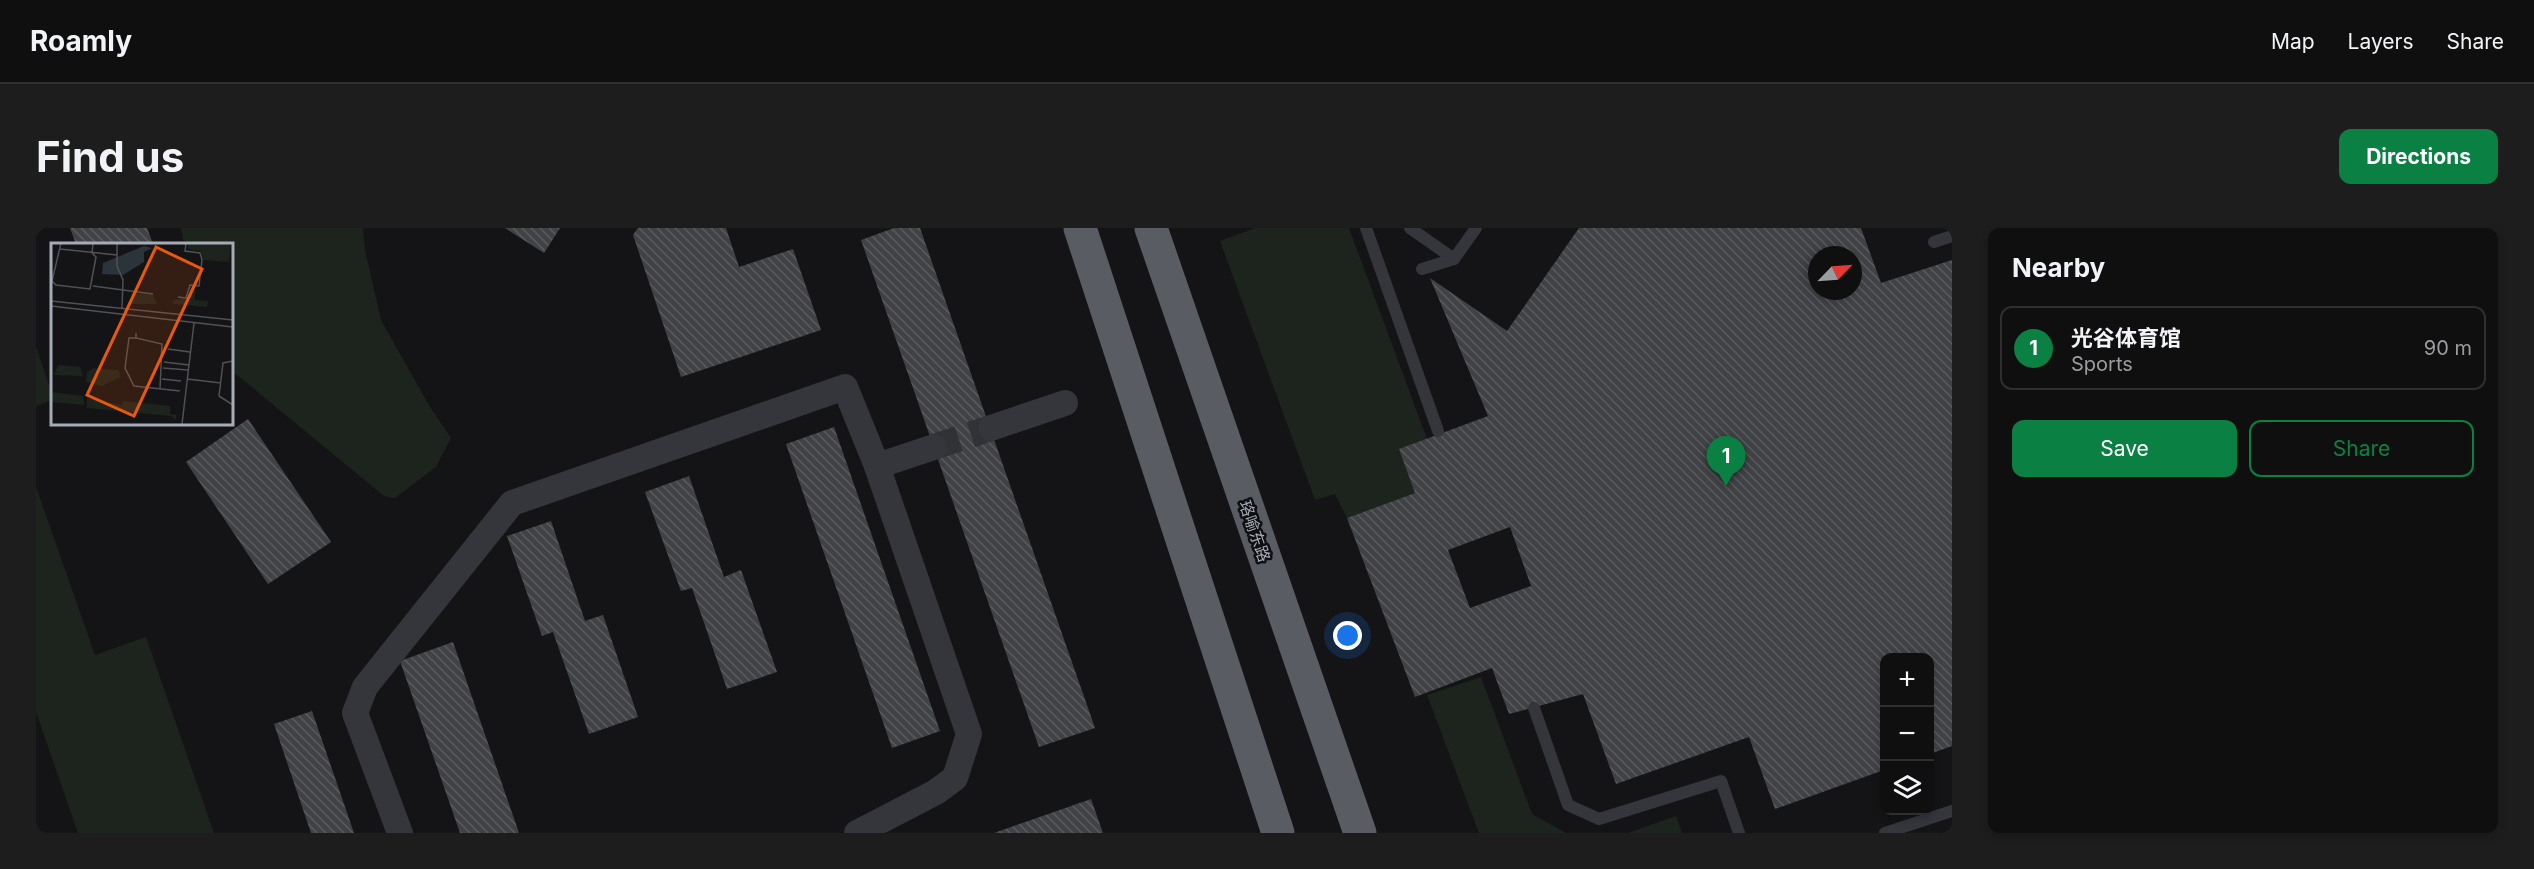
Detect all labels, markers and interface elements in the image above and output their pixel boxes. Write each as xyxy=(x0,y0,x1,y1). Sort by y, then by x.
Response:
text: Roamly xyxy=(30,24,132,58)
text: Map xyxy=(2271,29,2315,54)
text: Layers xyxy=(2348,29,2414,54)
text: Share xyxy=(2447,29,2504,54)
button: Directions xyxy=(2339,129,2498,184)
text: Find us xyxy=(36,131,184,182)
inset map xyxy=(51,243,232,424)
north arrow xyxy=(1808,246,1862,300)
text: Nearby xyxy=(2012,252,2105,283)
text: 光谷体育馆 xyxy=(2071,325,2181,351)
text: 1 xyxy=(2029,336,2038,360)
text: 90 m xyxy=(2424,336,2472,360)
text: Sports xyxy=(2071,352,2133,376)
button: Save xyxy=(2012,420,2237,477)
button: Share xyxy=(2249,420,2474,477)
pin: 1 xyxy=(1706,436,1746,486)
street label: 珞喻东路 xyxy=(1235,497,1275,565)
your location xyxy=(1333,621,1362,650)
map controls xyxy=(1880,653,1934,815)
button: + xyxy=(1880,653,1934,707)
button: − xyxy=(1880,707,1934,761)
button: layers xyxy=(1880,761,1934,815)

